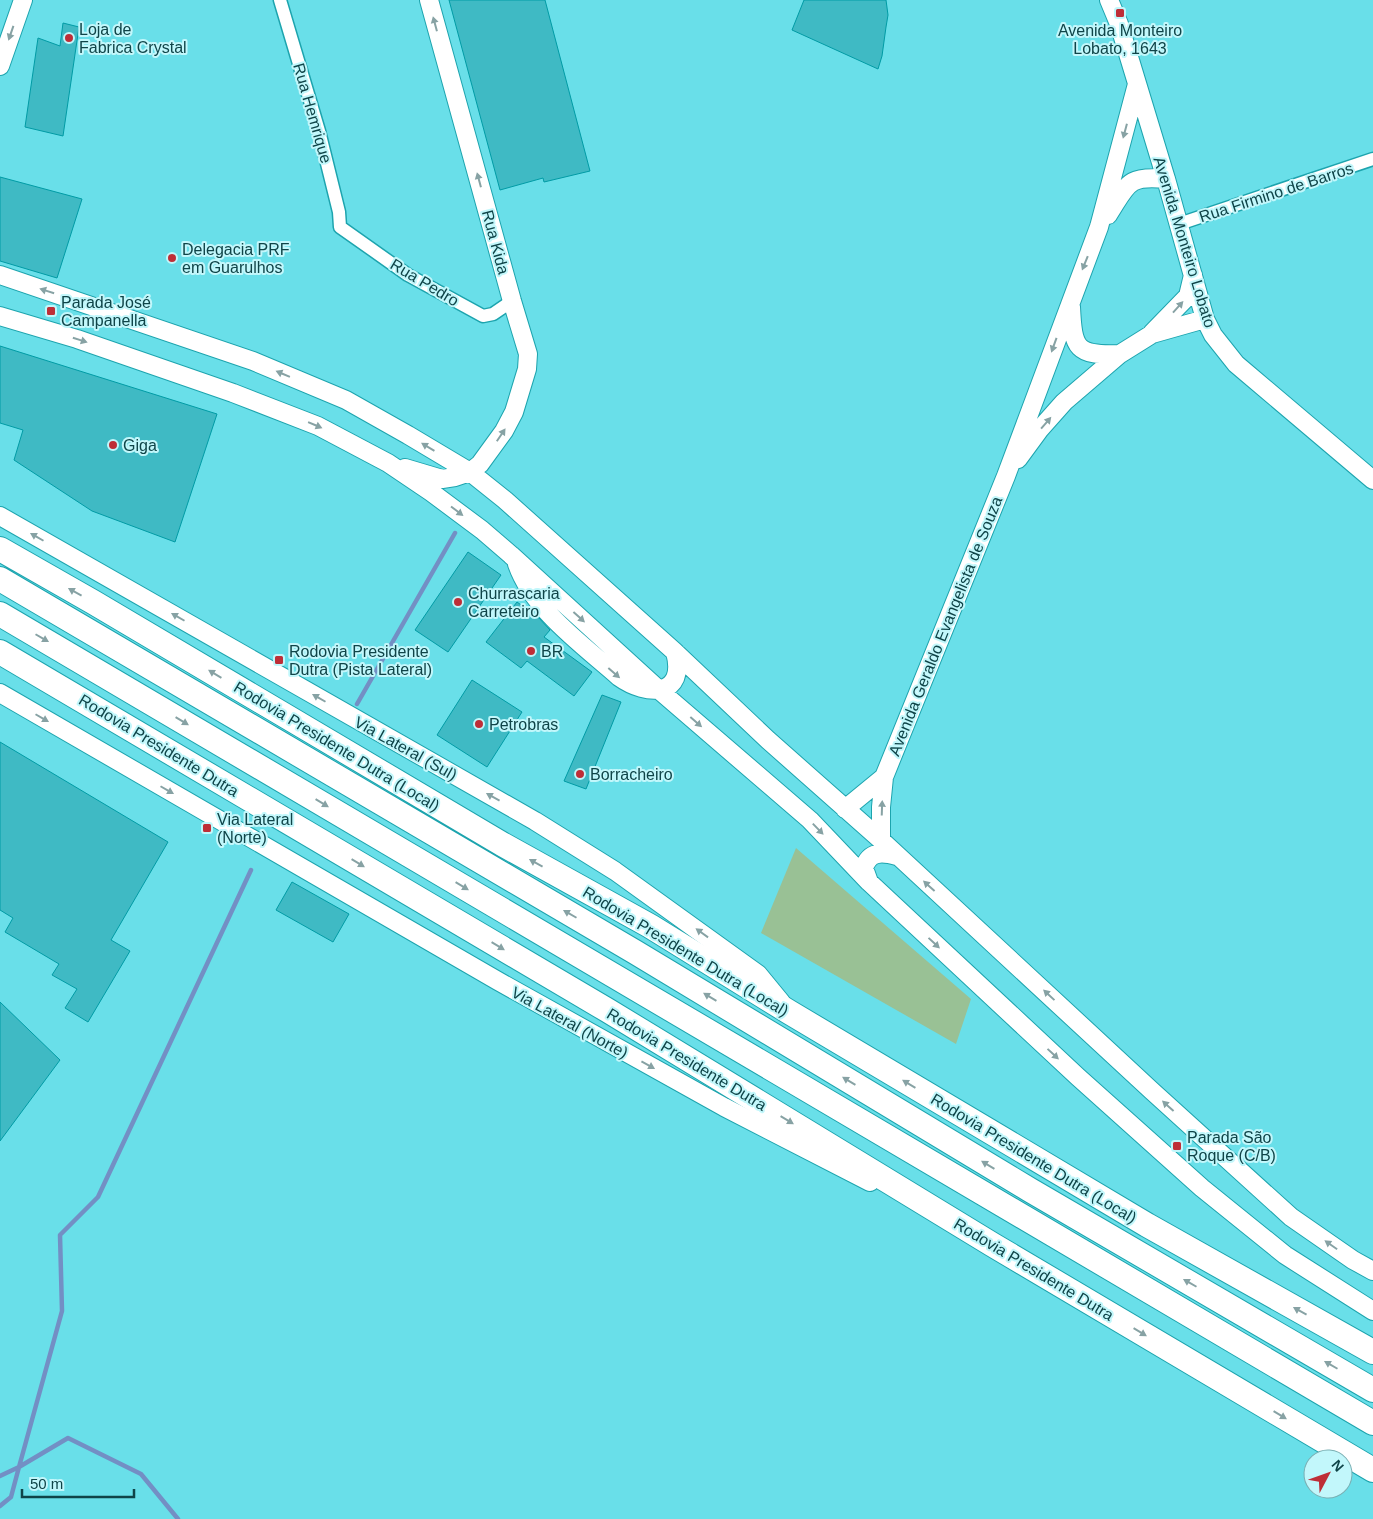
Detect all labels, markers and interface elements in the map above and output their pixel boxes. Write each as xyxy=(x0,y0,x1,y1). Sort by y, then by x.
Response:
marker: Avenida Monteiro Lobato, 1643 xyxy=(1114,7,1126,19)
one-way arrow xyxy=(431,16,439,31)
place label: Loja de Fabrica Crystal xyxy=(79,21,187,56)
place label: Avenida Monteiro Lobato, 1643 xyxy=(1058,22,1182,57)
one-way arrow xyxy=(7,26,15,41)
marker: Loja de Fabrica Crystal xyxy=(63,32,75,44)
street label: Rua Hemrique xyxy=(290,61,335,165)
one-way arrow xyxy=(1120,124,1128,139)
street label: Avenida Monteiro Lobato xyxy=(1150,155,1219,330)
street label: Rua Firmino de Barros xyxy=(1197,160,1355,225)
one-way arrow xyxy=(474,173,482,188)
street label: Rua Kida xyxy=(479,208,512,276)
place label: Delegacia PRF em Guarulhos xyxy=(182,241,290,276)
marker: Delegacia PRF em Guarulhos xyxy=(166,252,178,264)
street label: Rua Pedro xyxy=(388,255,462,309)
one-way arrow xyxy=(1081,256,1089,271)
one-way arrow xyxy=(40,287,55,294)
place label: Parada José Campanella xyxy=(61,294,151,329)
one-way arrow xyxy=(1172,302,1184,314)
marker: Parada José Campanella xyxy=(45,305,57,317)
one-way arrow xyxy=(73,337,88,345)
one-way arrow xyxy=(1050,338,1058,353)
one-way arrow xyxy=(276,369,290,377)
one-way arrow xyxy=(1040,416,1051,429)
one-way arrow xyxy=(308,422,322,430)
one-way arrow xyxy=(496,428,505,442)
place label: Giga xyxy=(123,437,157,454)
marker: Giga xyxy=(107,439,119,451)
one-way arrow xyxy=(422,442,435,451)
street label: Avenida Geraldo Evangelista de Souza xyxy=(885,494,1005,758)
one-way arrow xyxy=(450,506,464,516)
one-way arrow xyxy=(30,532,44,541)
place label: Churrascaria Carreteiro xyxy=(468,585,560,620)
one-way arrow xyxy=(68,587,81,596)
marker: Churrascaria Carreteiro xyxy=(452,596,464,608)
one-way arrow xyxy=(573,612,586,623)
one-way arrow xyxy=(171,613,186,621)
one-way arrow xyxy=(35,634,49,643)
place label: Rodovia Presidente Dutra (Pista Lateral) xyxy=(289,643,432,678)
place label: BR xyxy=(541,643,563,660)
marker: BR xyxy=(525,645,537,657)
marker: Rodovia Presidente Dutra (Pista Lateral) xyxy=(273,654,285,666)
one-way arrow xyxy=(608,667,620,679)
one-way arrow xyxy=(208,670,222,679)
street label: Rodovia Presidente Dutra (Local) xyxy=(231,678,443,815)
street label: Rodovia Presidente Dutra xyxy=(76,691,242,800)
one-way arrow xyxy=(312,694,326,703)
one-way arrow xyxy=(36,713,49,722)
street label: Via Lateral (Sul) xyxy=(352,713,460,784)
one-way arrow xyxy=(176,716,189,725)
place label: Petrobras xyxy=(489,716,558,733)
one-way arrow xyxy=(689,717,702,728)
marker: Petrobras xyxy=(473,718,485,730)
place label: Borracheiro xyxy=(590,766,673,783)
marker: Borracheiro xyxy=(574,768,586,780)
one-way arrow xyxy=(160,785,173,794)
one-way arrow xyxy=(486,792,499,801)
one-way arrow xyxy=(316,799,329,808)
one-way arrow xyxy=(878,800,886,816)
place label: Via Lateral (Norte) xyxy=(217,811,293,846)
marker: Via Lateral (Norte) xyxy=(201,822,213,834)
one-way arrow xyxy=(812,823,824,835)
one-way arrow xyxy=(530,858,543,867)
one-way arrow xyxy=(352,859,365,868)
one-way arrow xyxy=(923,880,936,891)
one-way arrow xyxy=(456,881,469,890)
street label: Rodovia Presidente Dutra (Local) xyxy=(580,883,792,1020)
one-way arrow xyxy=(563,910,578,918)
one-way arrow xyxy=(695,928,709,938)
one-way arrow xyxy=(928,937,940,949)
one-way arrow xyxy=(492,942,505,951)
street label: Via Lateral (Norte) xyxy=(509,983,631,1061)
one-way arrow xyxy=(1044,989,1056,1001)
one-way arrow xyxy=(703,993,716,1002)
street label: Rodovia Presidente Dutra xyxy=(604,1005,770,1114)
one-way arrow xyxy=(1047,1048,1059,1060)
one-way arrow xyxy=(641,1060,654,1069)
one-way arrow xyxy=(843,1077,856,1086)
one-way arrow xyxy=(903,1079,916,1088)
street label: Rodovia Presidente Dutra (Local) xyxy=(928,1090,1140,1227)
one-way arrow xyxy=(1163,1100,1175,1112)
one-way arrow xyxy=(781,1116,794,1125)
place label: Parada São Roque (C/B) xyxy=(1187,1129,1276,1164)
marker: Parada São Roque (C/B) xyxy=(1171,1140,1183,1152)
one-way arrow xyxy=(982,1161,995,1170)
street label: Rodovia Presidente Dutra xyxy=(951,1215,1117,1324)
one-way arrow xyxy=(1325,1240,1338,1250)
one-way arrow xyxy=(1184,1279,1197,1288)
one-way arrow xyxy=(1293,1307,1307,1315)
one-way arrow xyxy=(1134,1328,1147,1337)
one-way arrow xyxy=(1323,1361,1338,1369)
one-way arrow xyxy=(1274,1410,1287,1419)
north arrow xyxy=(1303,1449,1353,1499)
text: N xyxy=(1328,1456,1347,1475)
scale bar xyxy=(22,1466,135,1498)
text: 50 m xyxy=(30,1475,63,1492)

